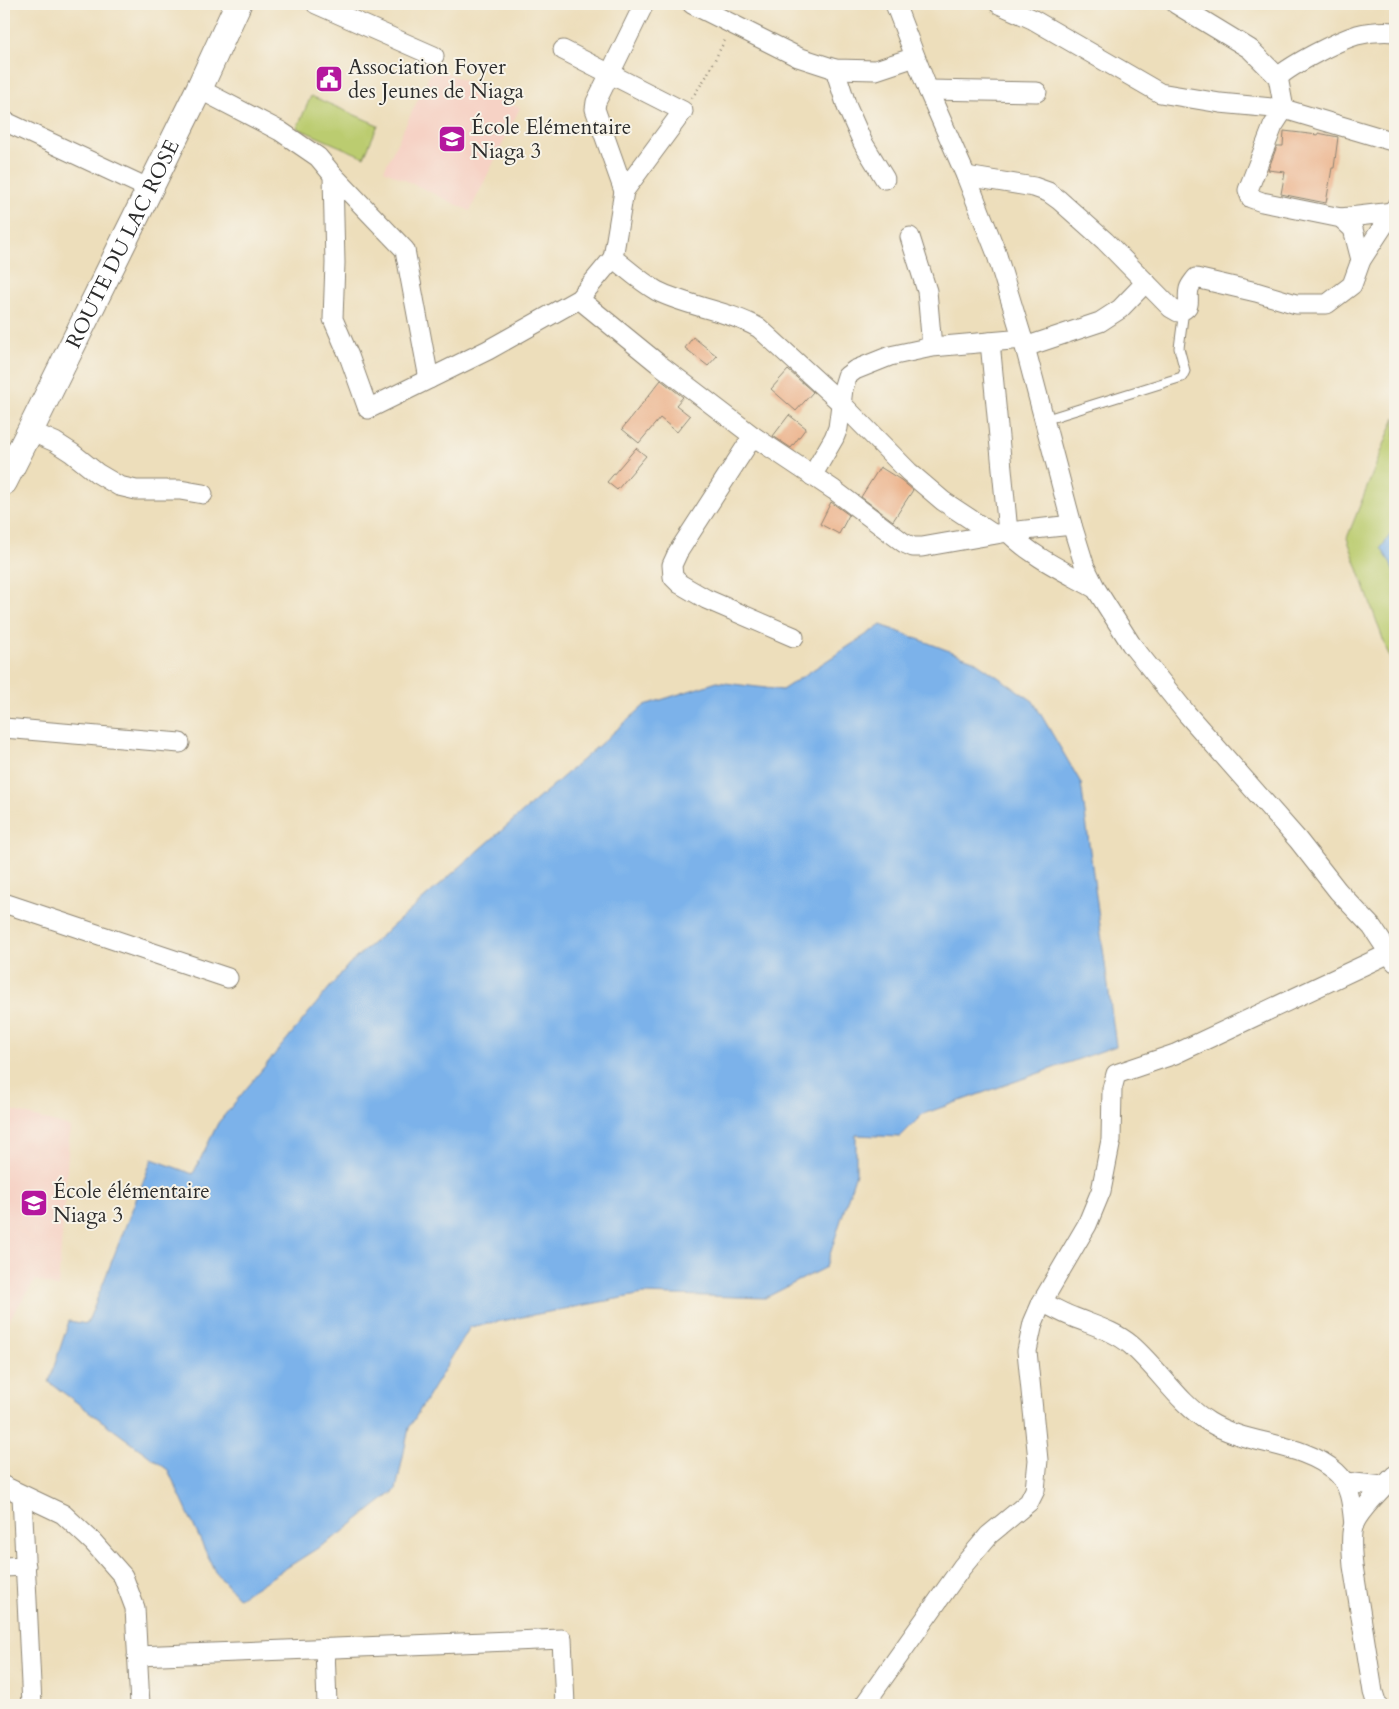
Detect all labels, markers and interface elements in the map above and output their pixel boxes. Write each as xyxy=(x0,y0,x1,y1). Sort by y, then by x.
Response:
place label: Association Foyer des Jeunes de Niaga xyxy=(348,53,524,106)
public building icon: Association Foyer des Jeunes de Niaga xyxy=(314,64,344,94)
place label: École Elémentaire Niaga 3 xyxy=(471,113,631,166)
school or university icon: École Elémentaire Niaga 3 xyxy=(437,124,467,154)
street label: ROUTE DU LAC ROSE xyxy=(59,135,187,353)
place label: École élémentaire Niaga 3 xyxy=(53,1177,210,1230)
school or university icon: École élémentaire Niaga 3 xyxy=(19,1188,49,1218)

